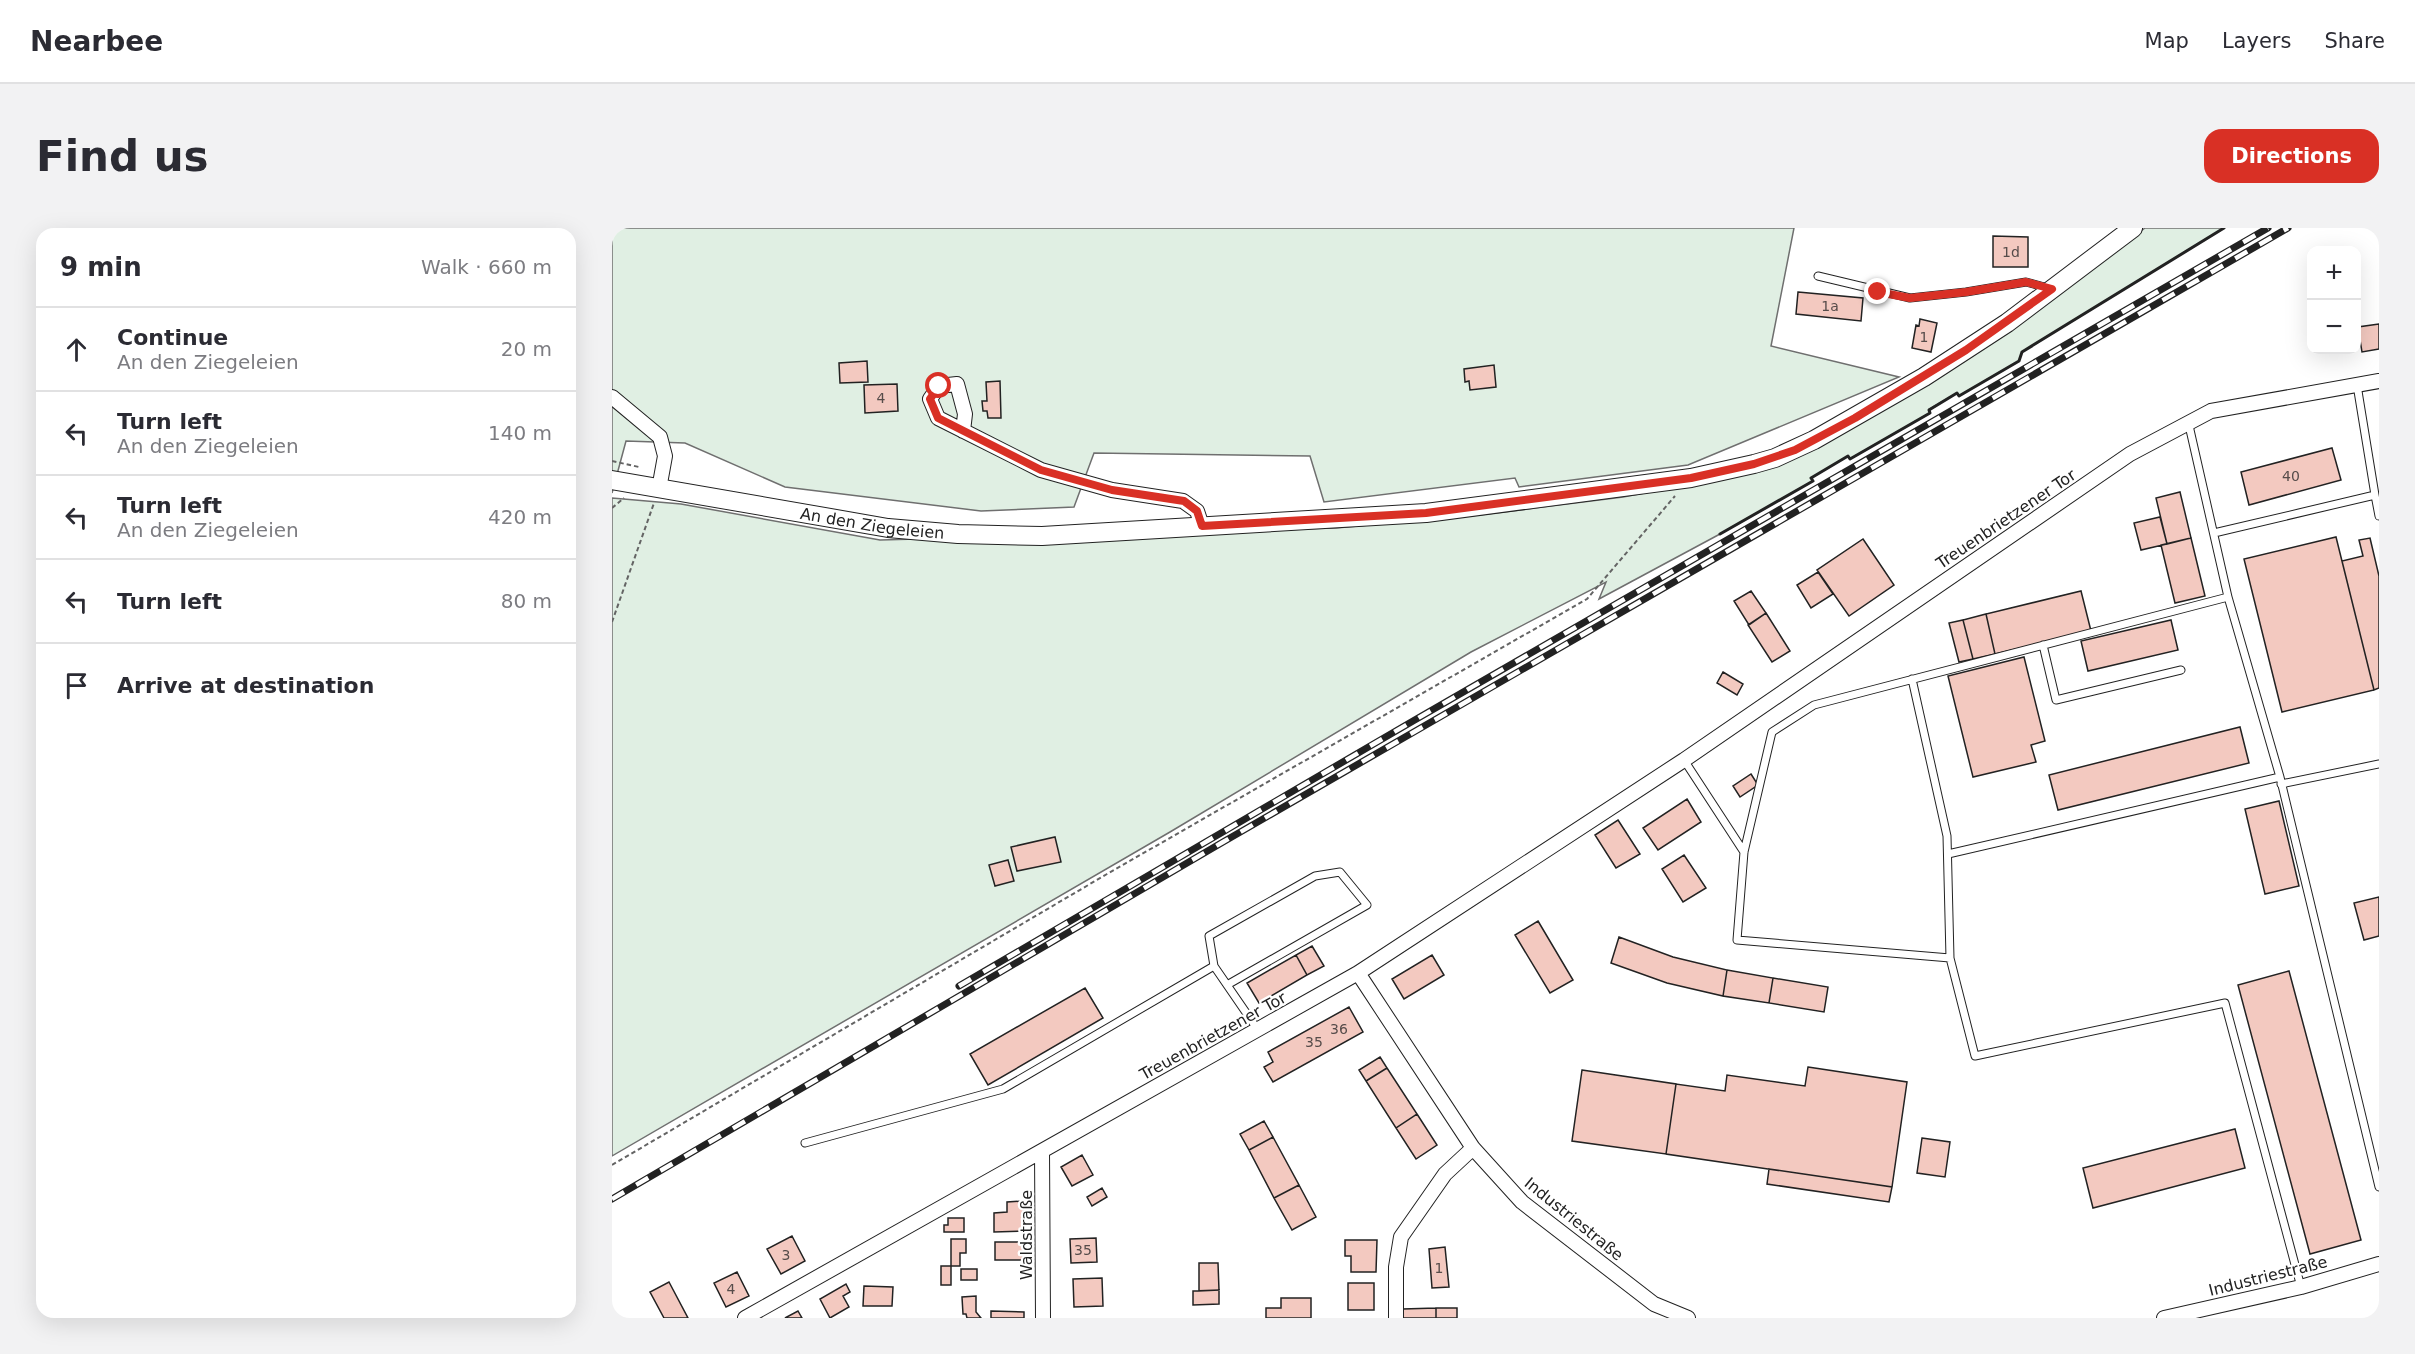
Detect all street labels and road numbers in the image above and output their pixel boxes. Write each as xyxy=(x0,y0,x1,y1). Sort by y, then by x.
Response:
street label: Treuenbrietzener Tor xyxy=(1932,465,2080,573)
street label: An den Ziegeleien xyxy=(799,503,945,542)
street label: Treuenbrietzener Tor xyxy=(1136,988,1290,1085)
street label: Industriestraße xyxy=(1521,1173,1627,1265)
street label: Waldstraße xyxy=(1017,1190,1036,1280)
street label: Industriestraße xyxy=(2207,1252,2329,1300)

